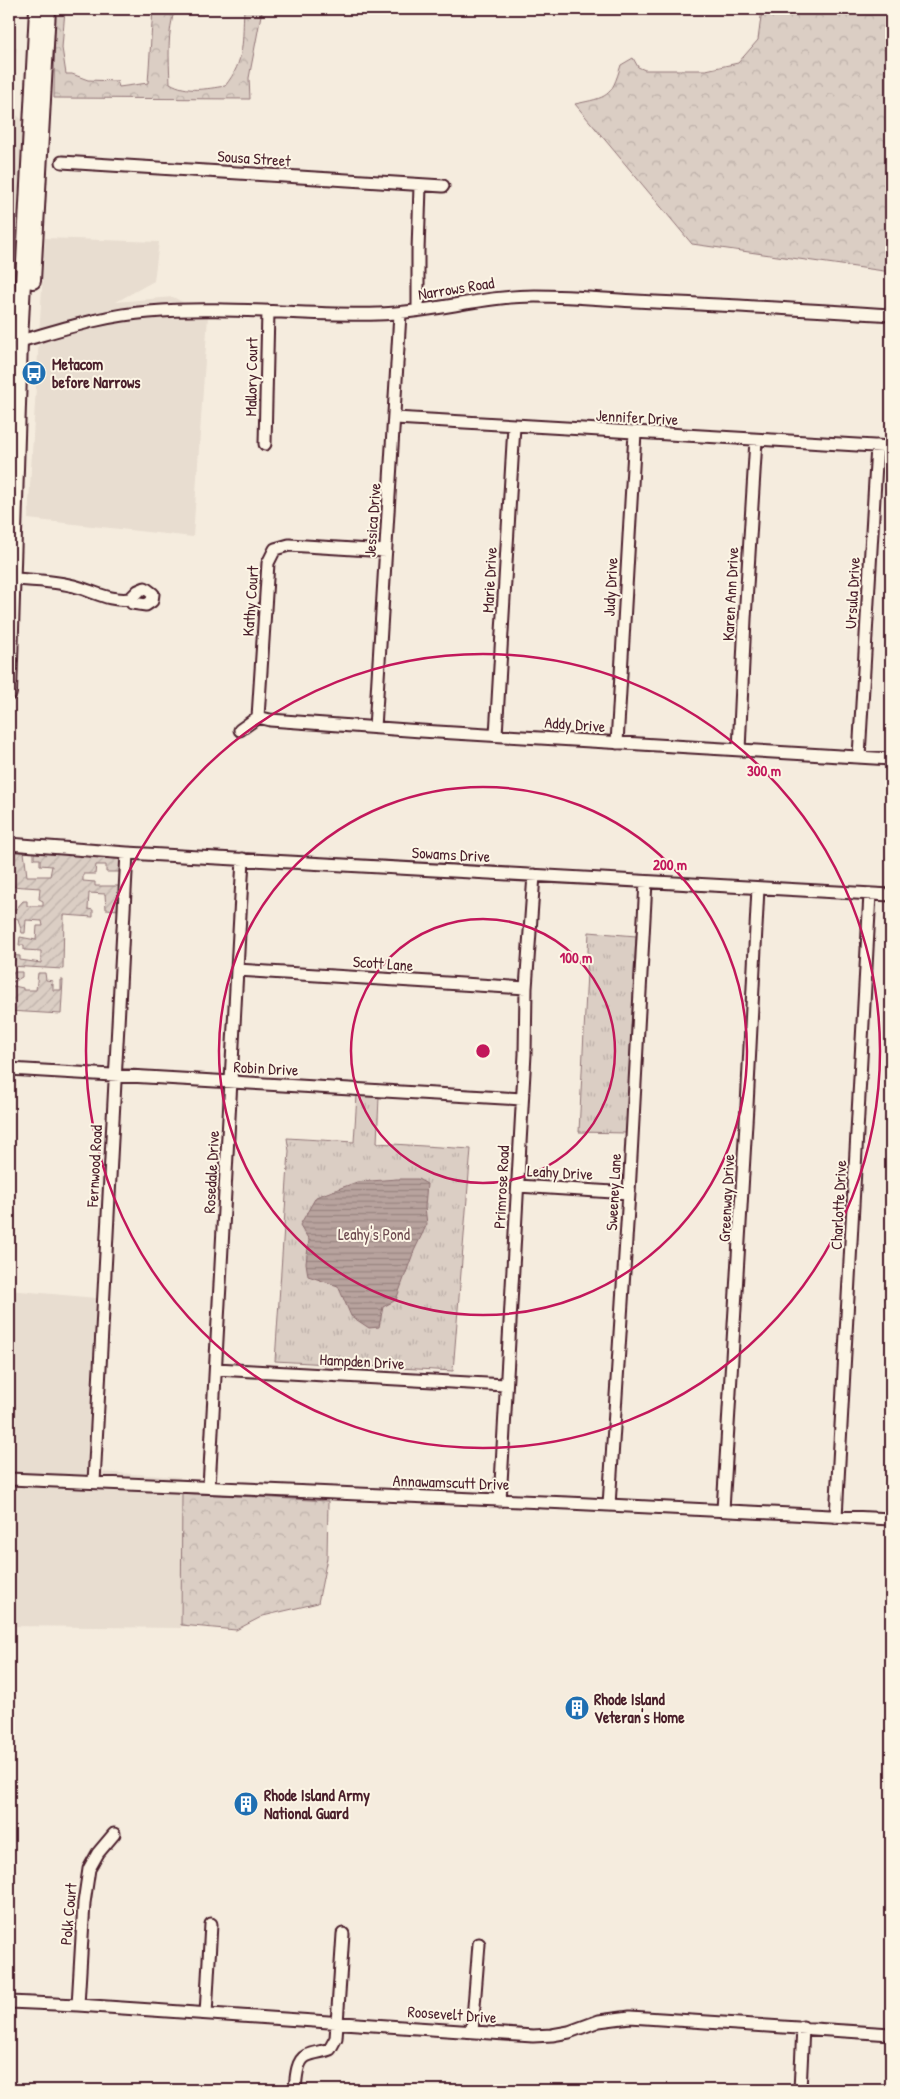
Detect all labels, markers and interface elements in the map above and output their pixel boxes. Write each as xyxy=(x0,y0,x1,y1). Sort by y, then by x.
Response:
street label: Sousa Street xyxy=(217,144,292,172)
street label: Narrows Road xyxy=(416,271,496,305)
street label: Mallory Court xyxy=(239,337,263,417)
place label: Metacom before Narrows xyxy=(52,353,141,393)
bus stop icon: Metacom before Narrows xyxy=(21,360,47,386)
street label: Jennifer Drive xyxy=(595,404,679,430)
street label: Jessica Drive xyxy=(358,481,386,558)
street label: Marie Drive xyxy=(476,546,502,613)
street label: Karen Ann Drive xyxy=(717,546,743,642)
street label: Judy Drive xyxy=(597,556,623,617)
street label: Ursula Drive xyxy=(839,556,865,629)
street label: Kathy Court xyxy=(237,565,263,637)
street label: Addy Drive xyxy=(544,711,607,737)
text: 300 m xyxy=(747,760,781,781)
street label: Sowams Drive xyxy=(411,841,491,867)
text: 200 m xyxy=(653,854,687,875)
text: 100 m xyxy=(560,947,592,968)
street label: Scott Lane xyxy=(352,950,415,976)
centre of rings xyxy=(474,1042,492,1060)
street label: Robin Drive xyxy=(233,1055,300,1081)
street label: Fernwood Road xyxy=(81,1124,107,1209)
street label: Rosedale Drive xyxy=(198,1129,224,1214)
street label: Primrose Road xyxy=(488,1145,514,1229)
street label: Sweeney Lane xyxy=(600,1152,626,1231)
street label: Greenway Drive xyxy=(713,1153,739,1243)
street label: Leahy Drive xyxy=(527,1159,594,1185)
street label: Charlotte Drive xyxy=(825,1159,851,1250)
park label: Leahy's Pond xyxy=(338,1223,410,1245)
street label: Hampden Drive xyxy=(319,1348,406,1374)
street label: Annawamscutt Drive xyxy=(392,1469,510,1495)
place label: Rhode Island Veteran's Home xyxy=(594,1688,685,1728)
building icon: Rhode Island Veteran's Home xyxy=(564,1695,590,1721)
place label: Rhode Island Army National Guard xyxy=(264,1784,370,1824)
building icon: Rhode Island Army National Guard xyxy=(233,1791,259,1817)
street label: Polk Court xyxy=(54,1882,82,1946)
street label: Roosevelt Drive xyxy=(407,2000,498,2028)

